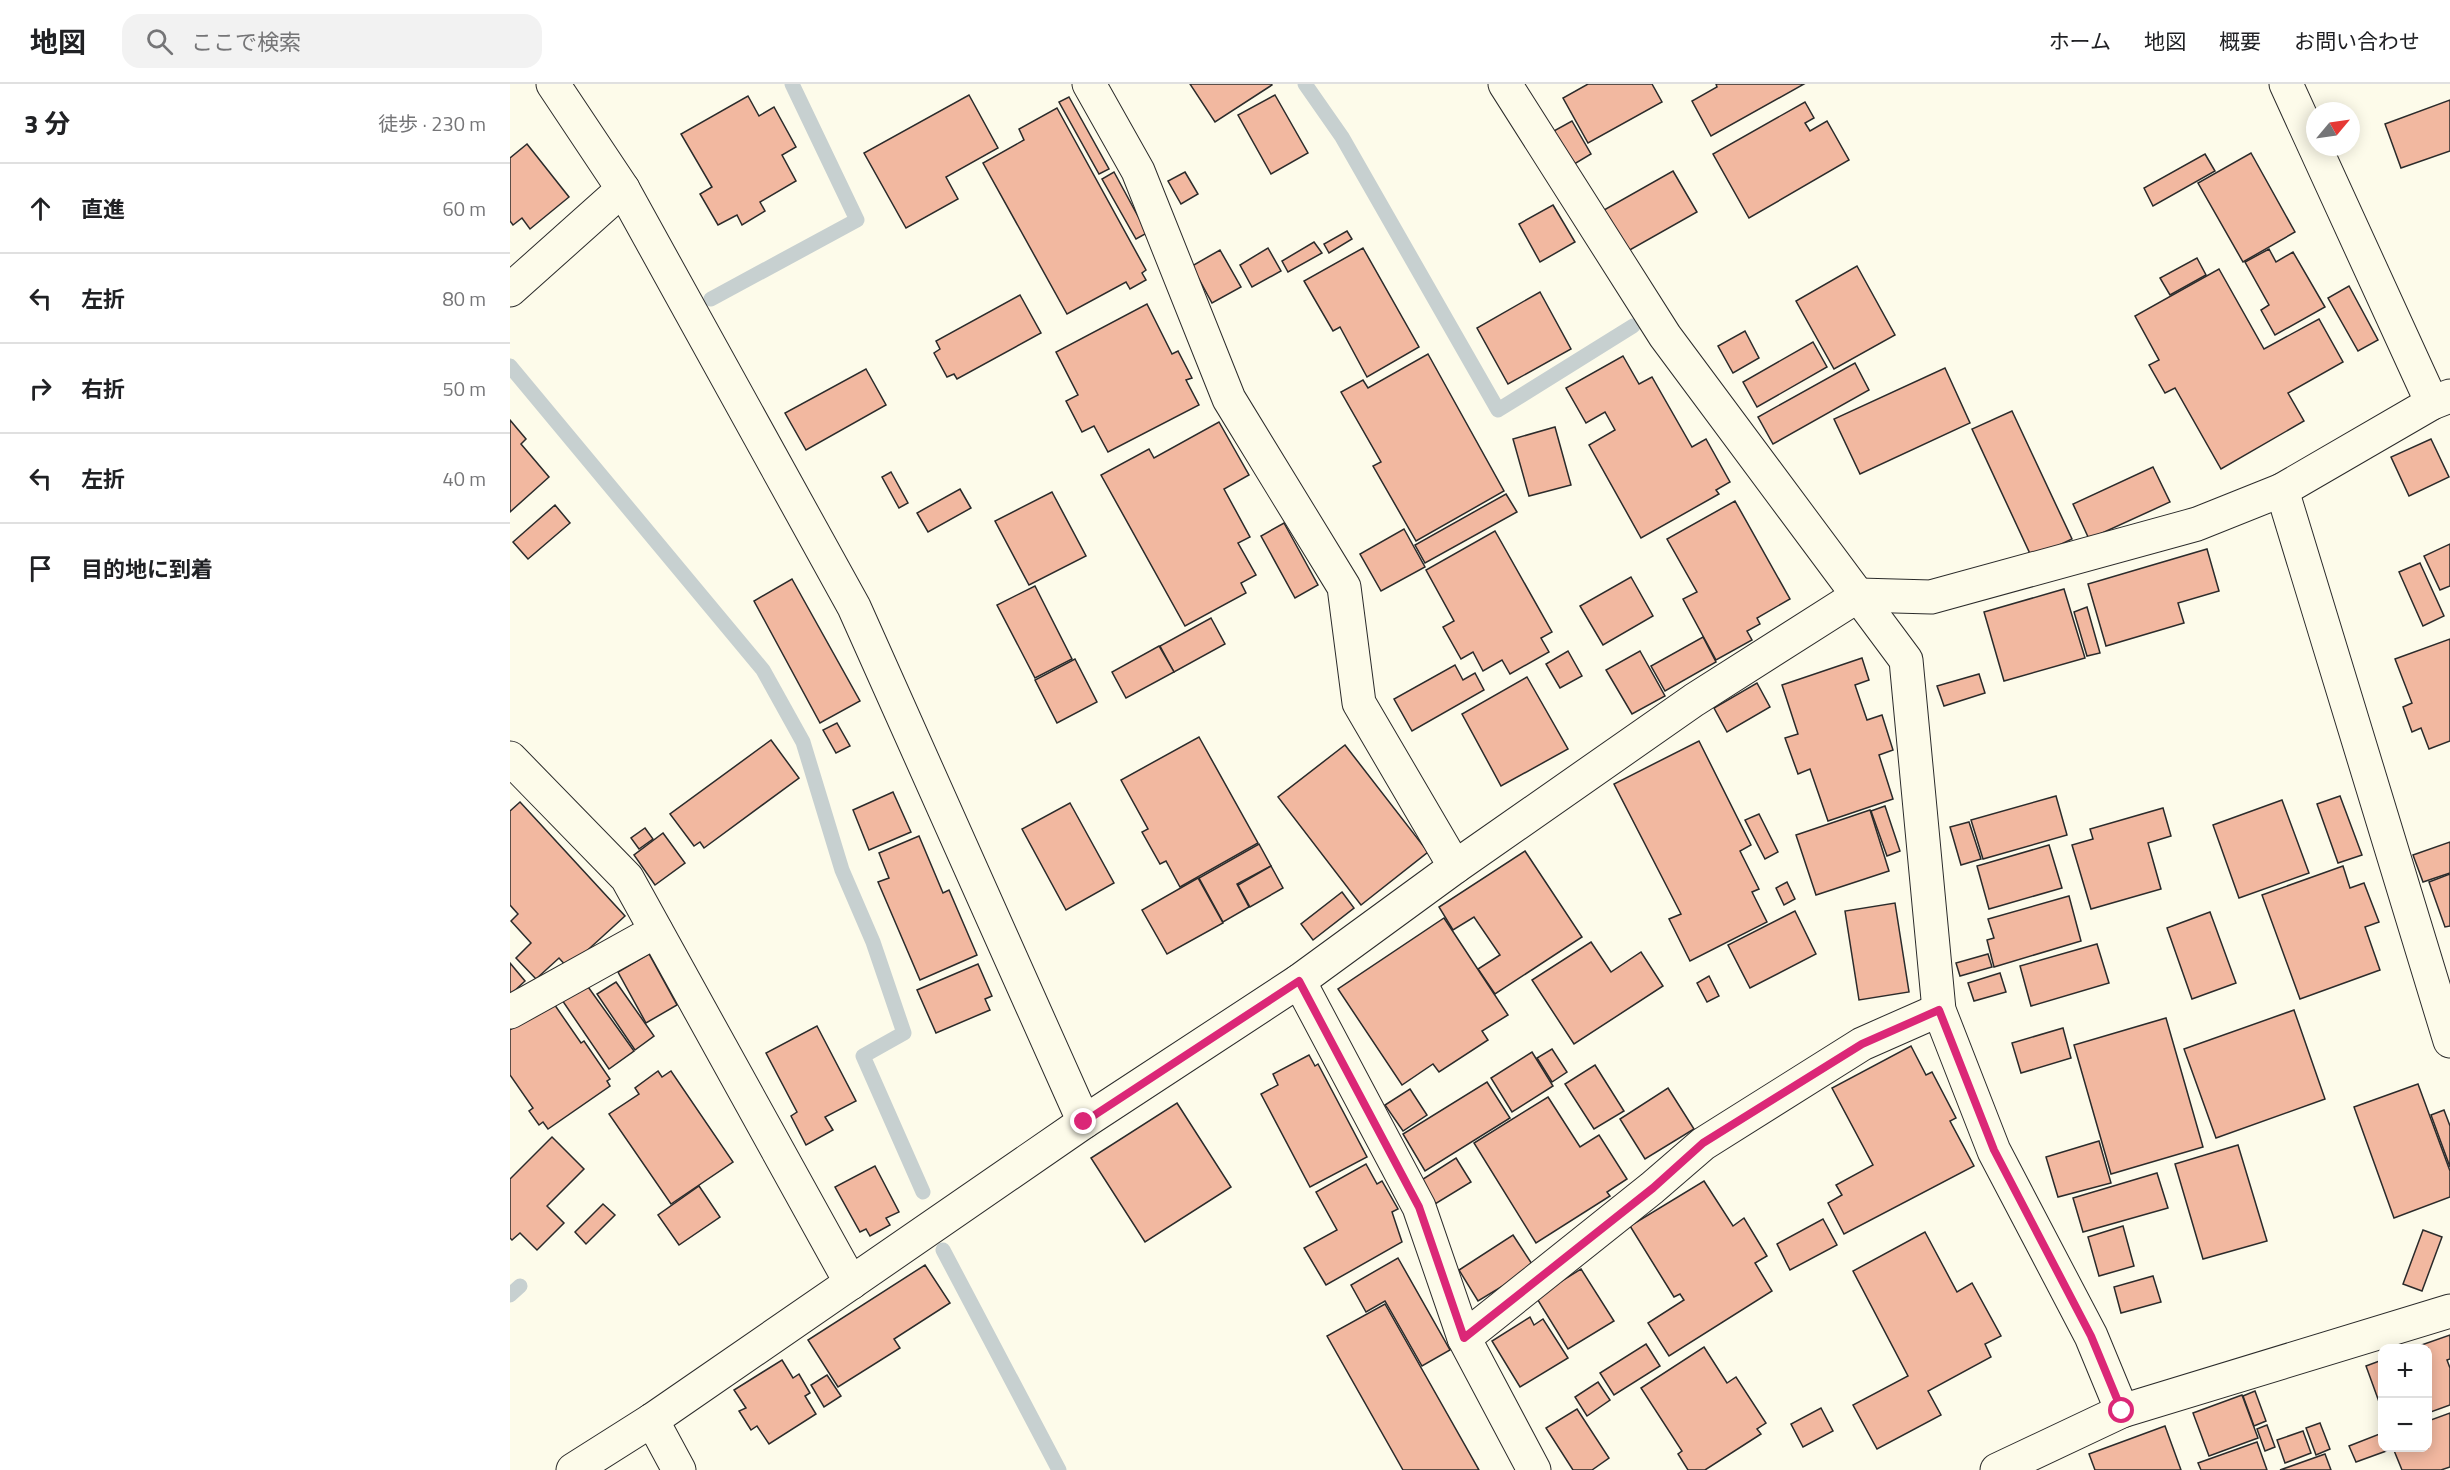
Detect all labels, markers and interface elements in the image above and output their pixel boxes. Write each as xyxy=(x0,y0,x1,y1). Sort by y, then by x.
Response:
search box xyxy=(122,14,542,68)
text: 地図 xyxy=(30,20,86,63)
icon: search xyxy=(143,25,176,58)
text: ここで検索 xyxy=(191,25,301,59)
text: ホーム xyxy=(2049,25,2111,57)
text: 地図 xyxy=(2144,25,2186,57)
text: 概要 xyxy=(2219,25,2261,57)
text: お問い合わせ xyxy=(2294,25,2420,57)
north arrow xyxy=(2306,102,2360,156)
text: 3 分 xyxy=(24,104,70,143)
text: 徒歩 · 230 m xyxy=(378,108,486,139)
icon: ahead xyxy=(24,192,57,225)
text: 直進 xyxy=(81,192,125,226)
text: 60 m xyxy=(442,193,486,224)
icon: left xyxy=(24,282,57,315)
text: 左折 xyxy=(81,282,125,316)
text: 80 m xyxy=(442,283,486,314)
icon: right xyxy=(24,372,57,405)
text: 右折 xyxy=(81,372,125,406)
text: 50 m xyxy=(442,373,486,404)
icon: left xyxy=(24,462,57,495)
text: 左折 xyxy=(81,462,125,496)
text: 40 m xyxy=(442,463,486,494)
icon: arrive xyxy=(24,552,57,585)
text: 目的地に到着 xyxy=(81,552,213,586)
route end xyxy=(1070,1108,1096,1134)
map controls xyxy=(2378,1344,2432,1452)
button: + xyxy=(2378,1344,2432,1398)
route start xyxy=(2108,1397,2134,1423)
button: − xyxy=(2378,1398,2432,1452)

